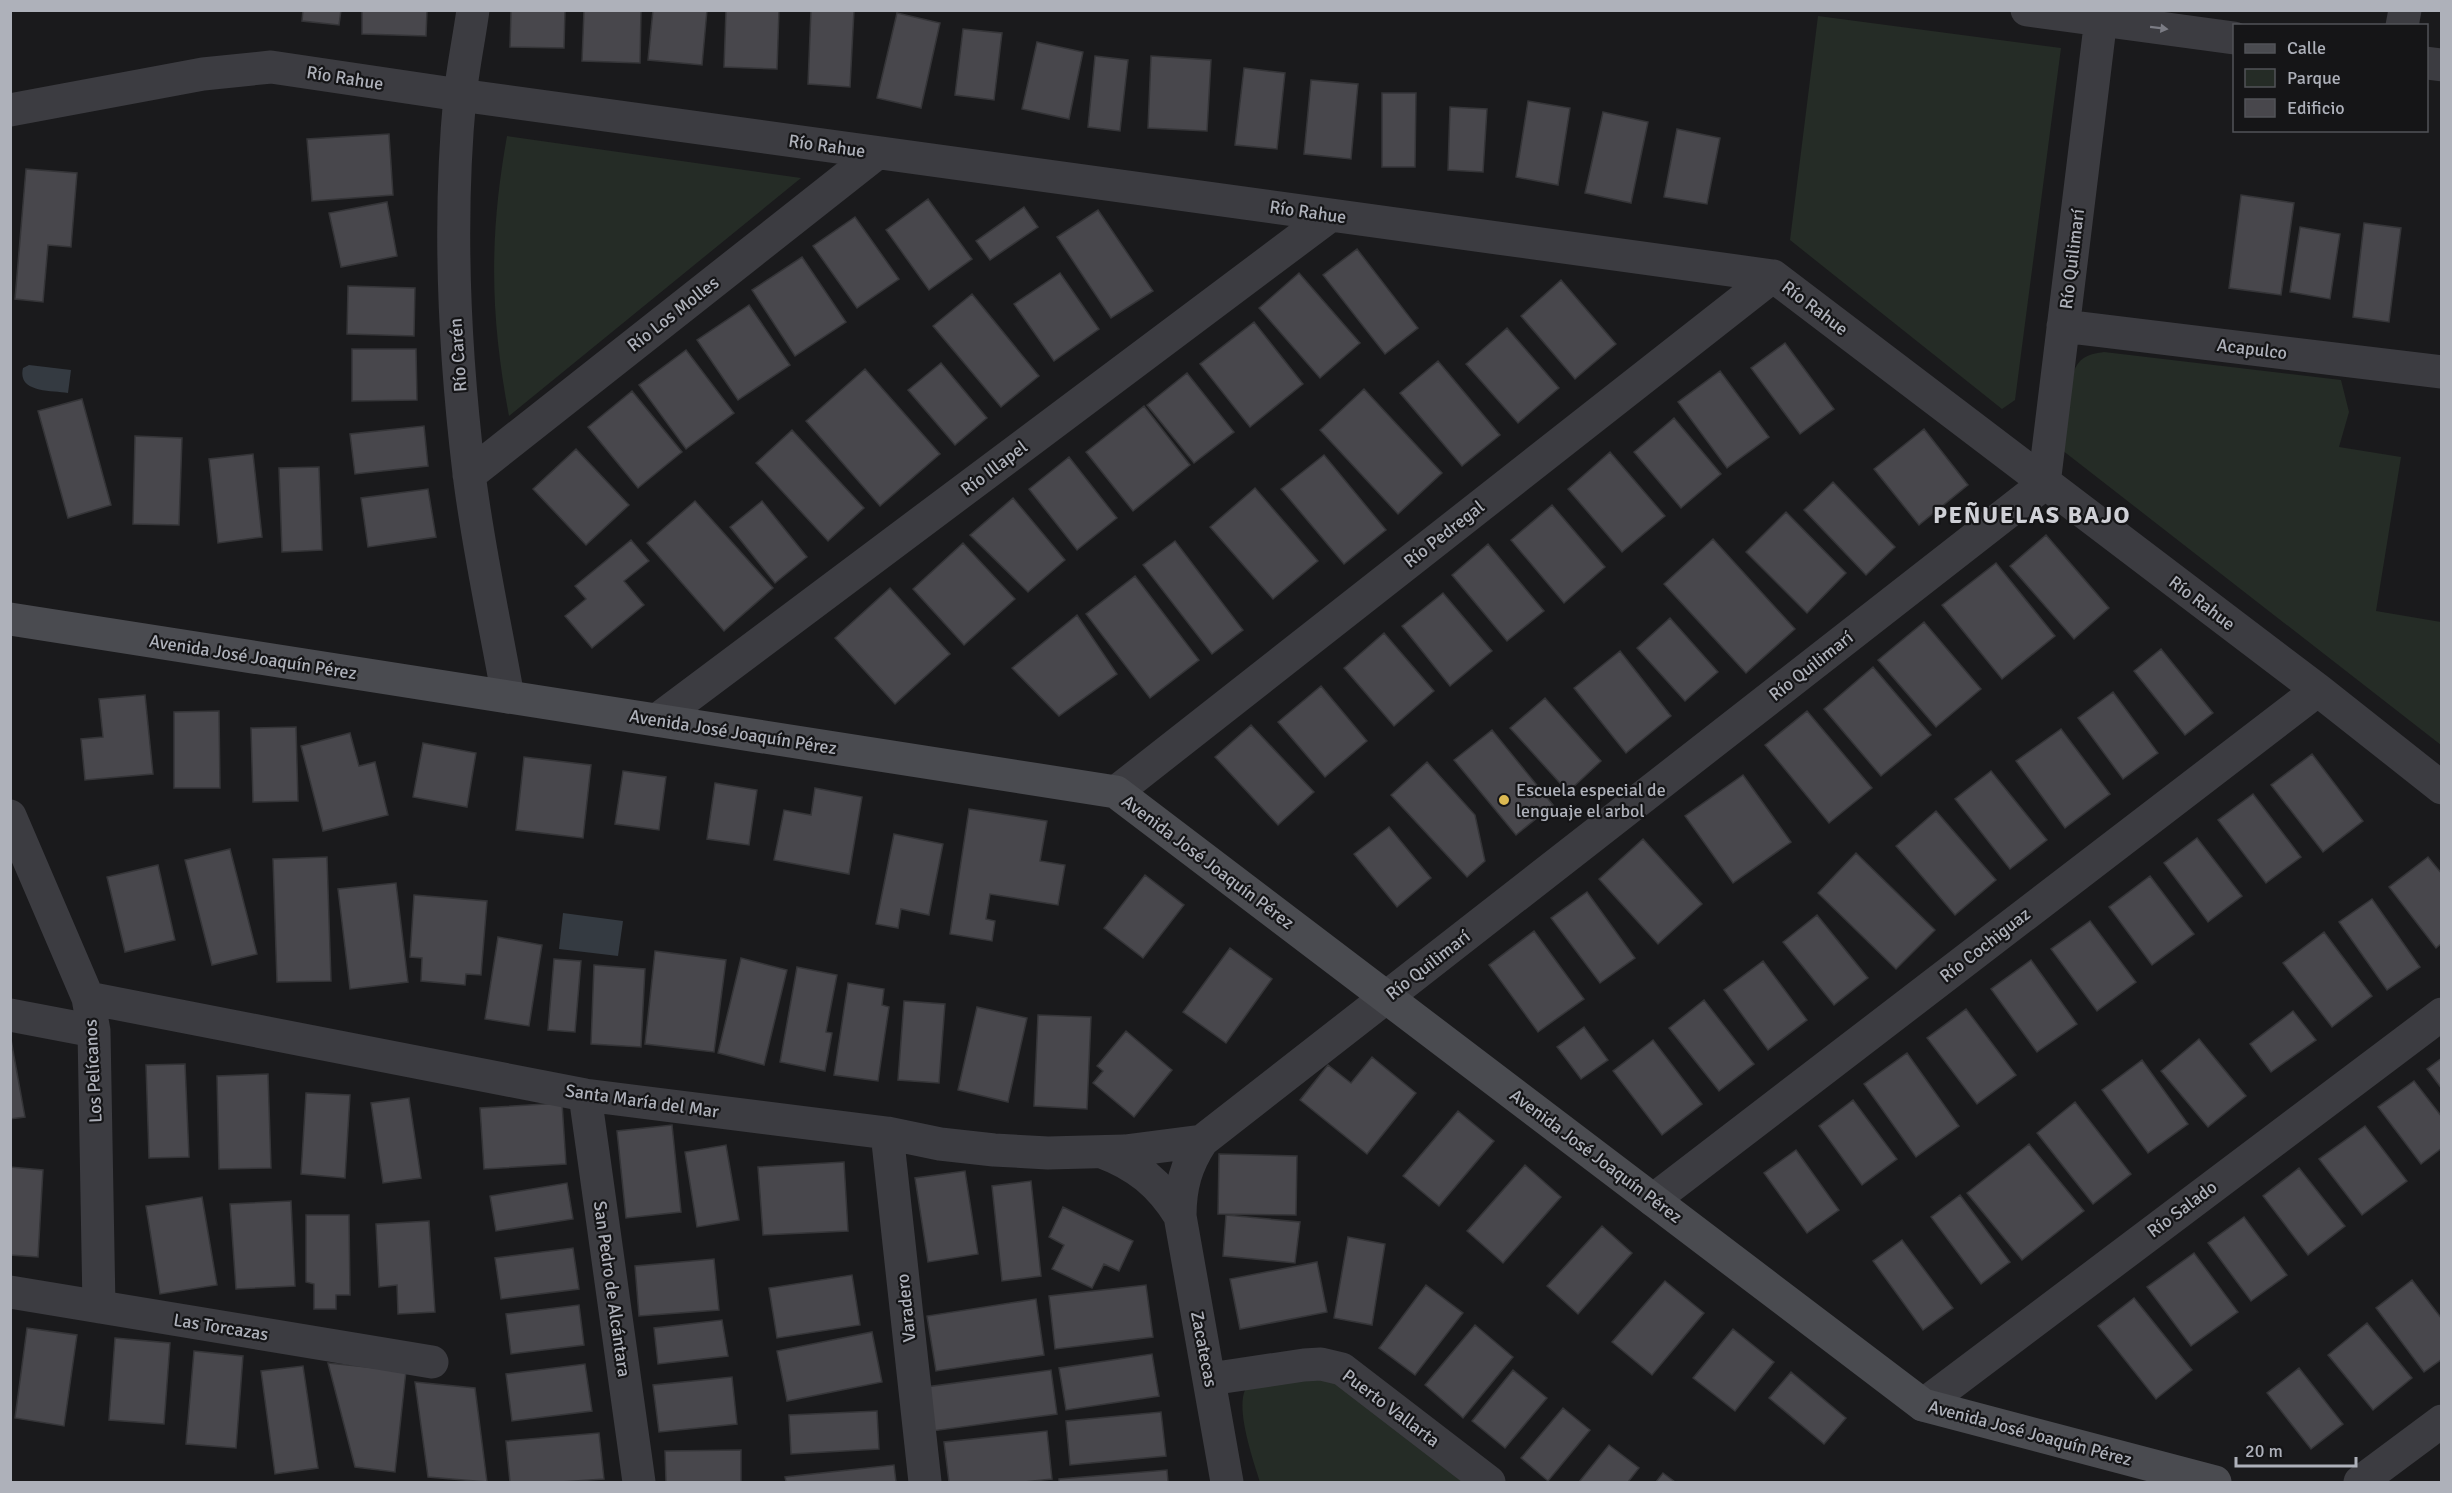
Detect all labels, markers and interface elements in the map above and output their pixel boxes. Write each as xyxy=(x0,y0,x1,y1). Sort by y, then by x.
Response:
one-way arrow xyxy=(2150,24,2169,33)
legend xyxy=(2233,24,2428,132)
text: Calle xyxy=(2287,37,2326,59)
street label: Río Rahue xyxy=(305,61,385,95)
text: Parque xyxy=(2287,67,2341,89)
text: Edificio xyxy=(2287,97,2345,119)
street label: Río Rahue xyxy=(787,130,867,162)
street label: Río Rahue xyxy=(1268,196,1348,228)
street label: Río Quilimarí xyxy=(2055,208,2089,310)
street label: Río Los Molles xyxy=(623,271,723,357)
street label: Río Rahue xyxy=(1777,276,1853,340)
street label: Río Carén xyxy=(444,317,472,393)
street label: Acapulco xyxy=(2216,334,2288,364)
street label: Río Illapel xyxy=(956,436,1032,500)
street label: Río Pedregal xyxy=(1399,496,1489,572)
district label: PEÑUELAS BAJO xyxy=(1933,500,2131,530)
street label: Río Rahue xyxy=(2164,571,2240,635)
street label: Río Quilimarí xyxy=(1765,626,1858,706)
street label: Avenida José Joaquín Pérez xyxy=(148,630,358,684)
street label: Avenida José Joaquín Pérez xyxy=(628,705,838,759)
place label: Escuela especial de lenguaje el arbol xyxy=(1516,779,1666,822)
street label: Avenida José Joaquín Pérez xyxy=(1118,790,1298,934)
marker: Escuela especial de lenguaje el arbol xyxy=(1497,793,1511,807)
street label: Río Cochiguaz xyxy=(1935,903,2035,987)
street label: Río Quilimarí xyxy=(1382,925,1475,1005)
street label: Los Pelícanos xyxy=(79,1019,107,1123)
street label: Santa María del Mar xyxy=(564,1079,721,1123)
street label: Avenida José Joaquín Pérez xyxy=(1506,1084,1686,1228)
street label: Río Salado xyxy=(2143,1176,2221,1242)
street label: San Pedro de Alcántara xyxy=(589,1199,635,1379)
street label: Varadero xyxy=(891,1273,921,1343)
street label: Las Torcazas xyxy=(172,1309,270,1345)
street label: Zacatecas xyxy=(1186,1309,1222,1389)
street label: Puerto Vallarta xyxy=(1338,1364,1444,1452)
street label: Avenida José Joaquín Pérez xyxy=(1926,1395,2134,1471)
scale bar xyxy=(2236,1430,2356,1468)
text: 20 m xyxy=(2245,1440,2283,1462)

